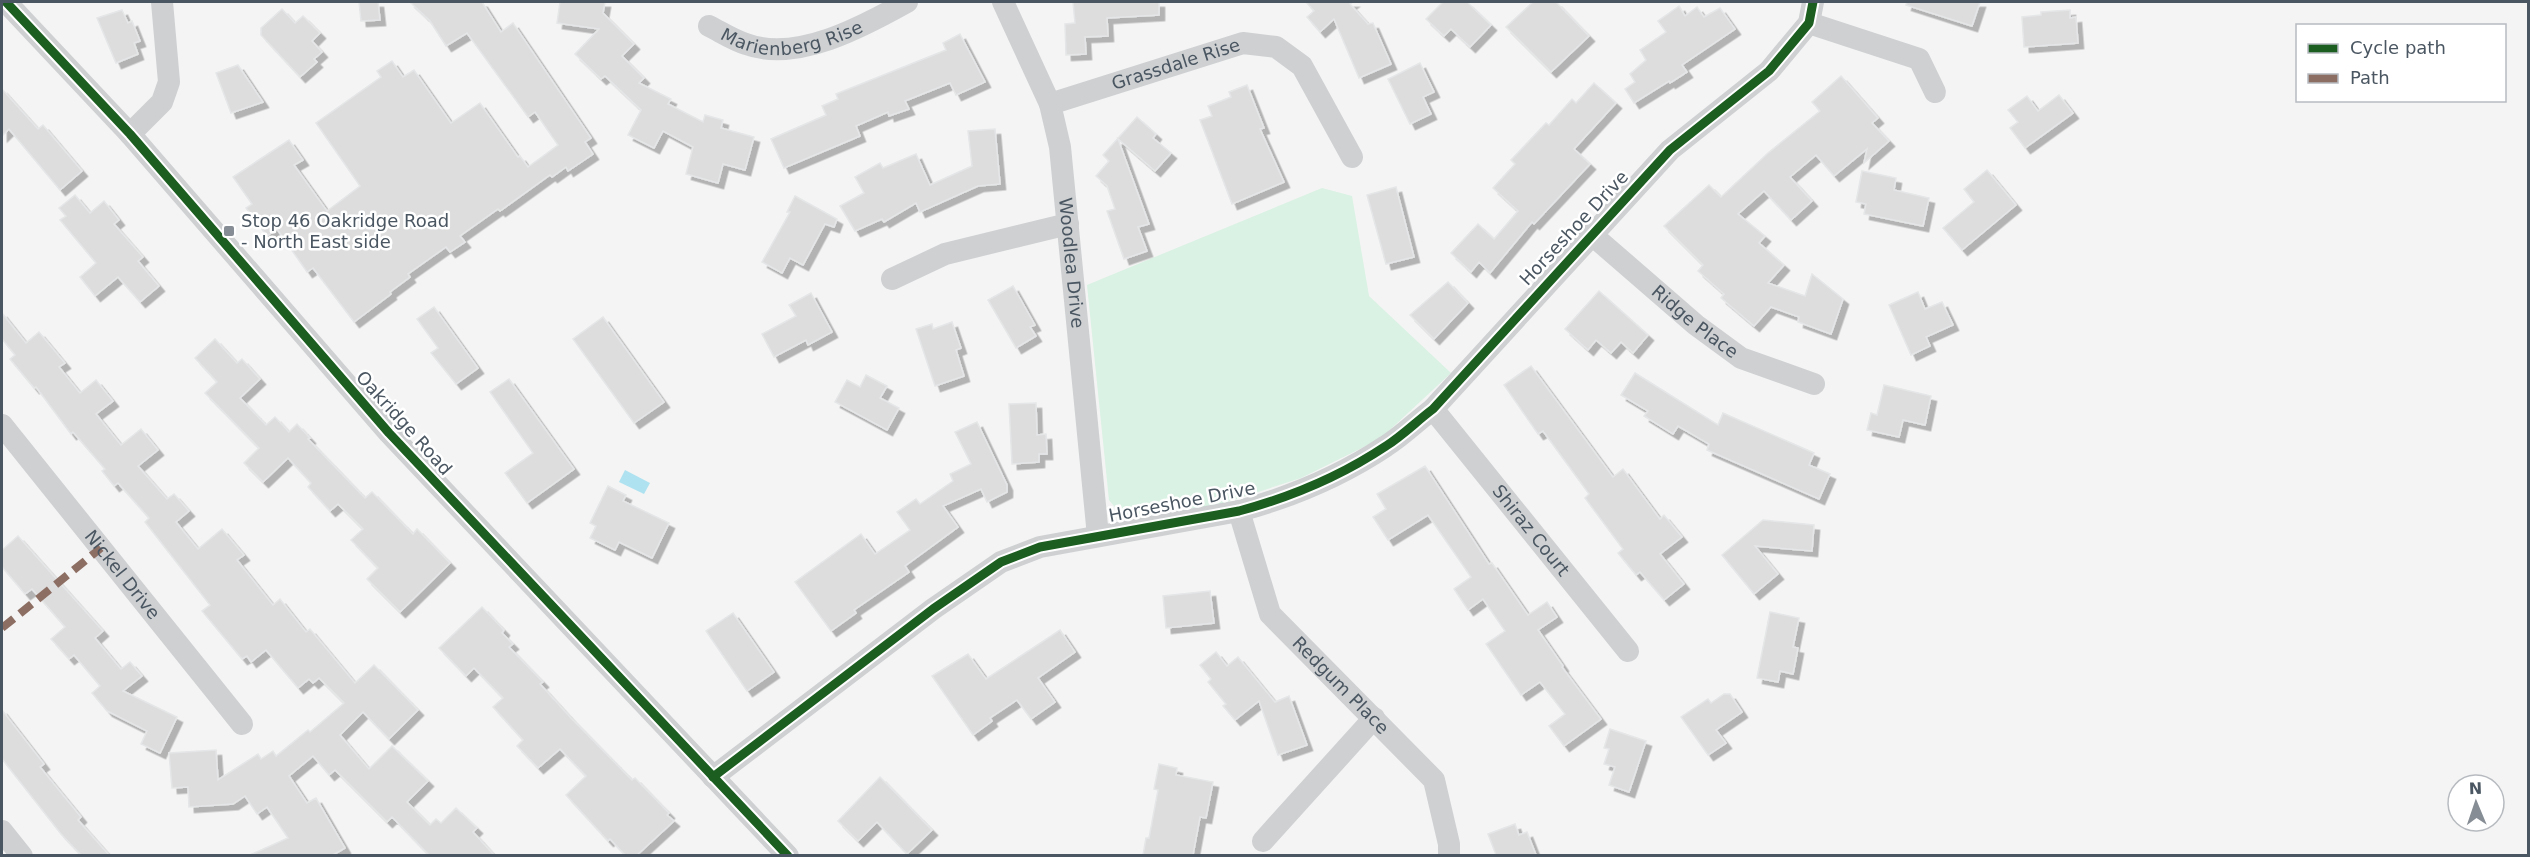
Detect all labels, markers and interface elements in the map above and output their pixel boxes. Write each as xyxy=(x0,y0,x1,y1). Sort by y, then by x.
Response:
street label: Marienberg Rise xyxy=(717,16,866,59)
legend xyxy=(2296,24,2506,102)
street label: Grassdale Rise xyxy=(1109,34,1243,94)
text: Cycle path xyxy=(2350,37,2446,58)
text: Path xyxy=(2350,67,2390,88)
street label: Horseshoe Drive xyxy=(1515,166,1632,289)
street label: Woodlea Drive xyxy=(1055,197,1089,329)
place label: Stop 46 Oakridge Road - North East side xyxy=(241,210,449,252)
marker: Stop 46 Oakridge Road - North East side xyxy=(222,224,236,238)
street label: Ridge Place xyxy=(1648,280,1743,362)
street label: Oakridge Road xyxy=(352,366,457,479)
street label: Horseshoe Drive xyxy=(1107,477,1257,526)
street label: Shiraz Court xyxy=(1488,480,1574,580)
street label: Nickel Drive xyxy=(81,526,165,623)
street label: Redgum Place xyxy=(1288,632,1393,738)
north arrow xyxy=(2446,773,2506,833)
text: N xyxy=(2468,779,2483,798)

